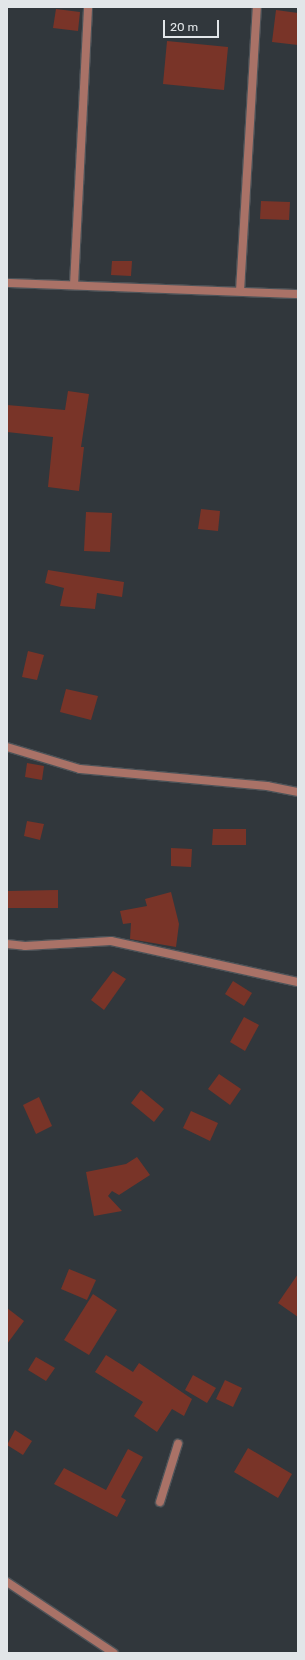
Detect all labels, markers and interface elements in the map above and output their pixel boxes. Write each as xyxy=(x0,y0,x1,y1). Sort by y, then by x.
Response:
scale bar xyxy=(165,12,221,38)
text: 20 m xyxy=(170,20,198,34)

